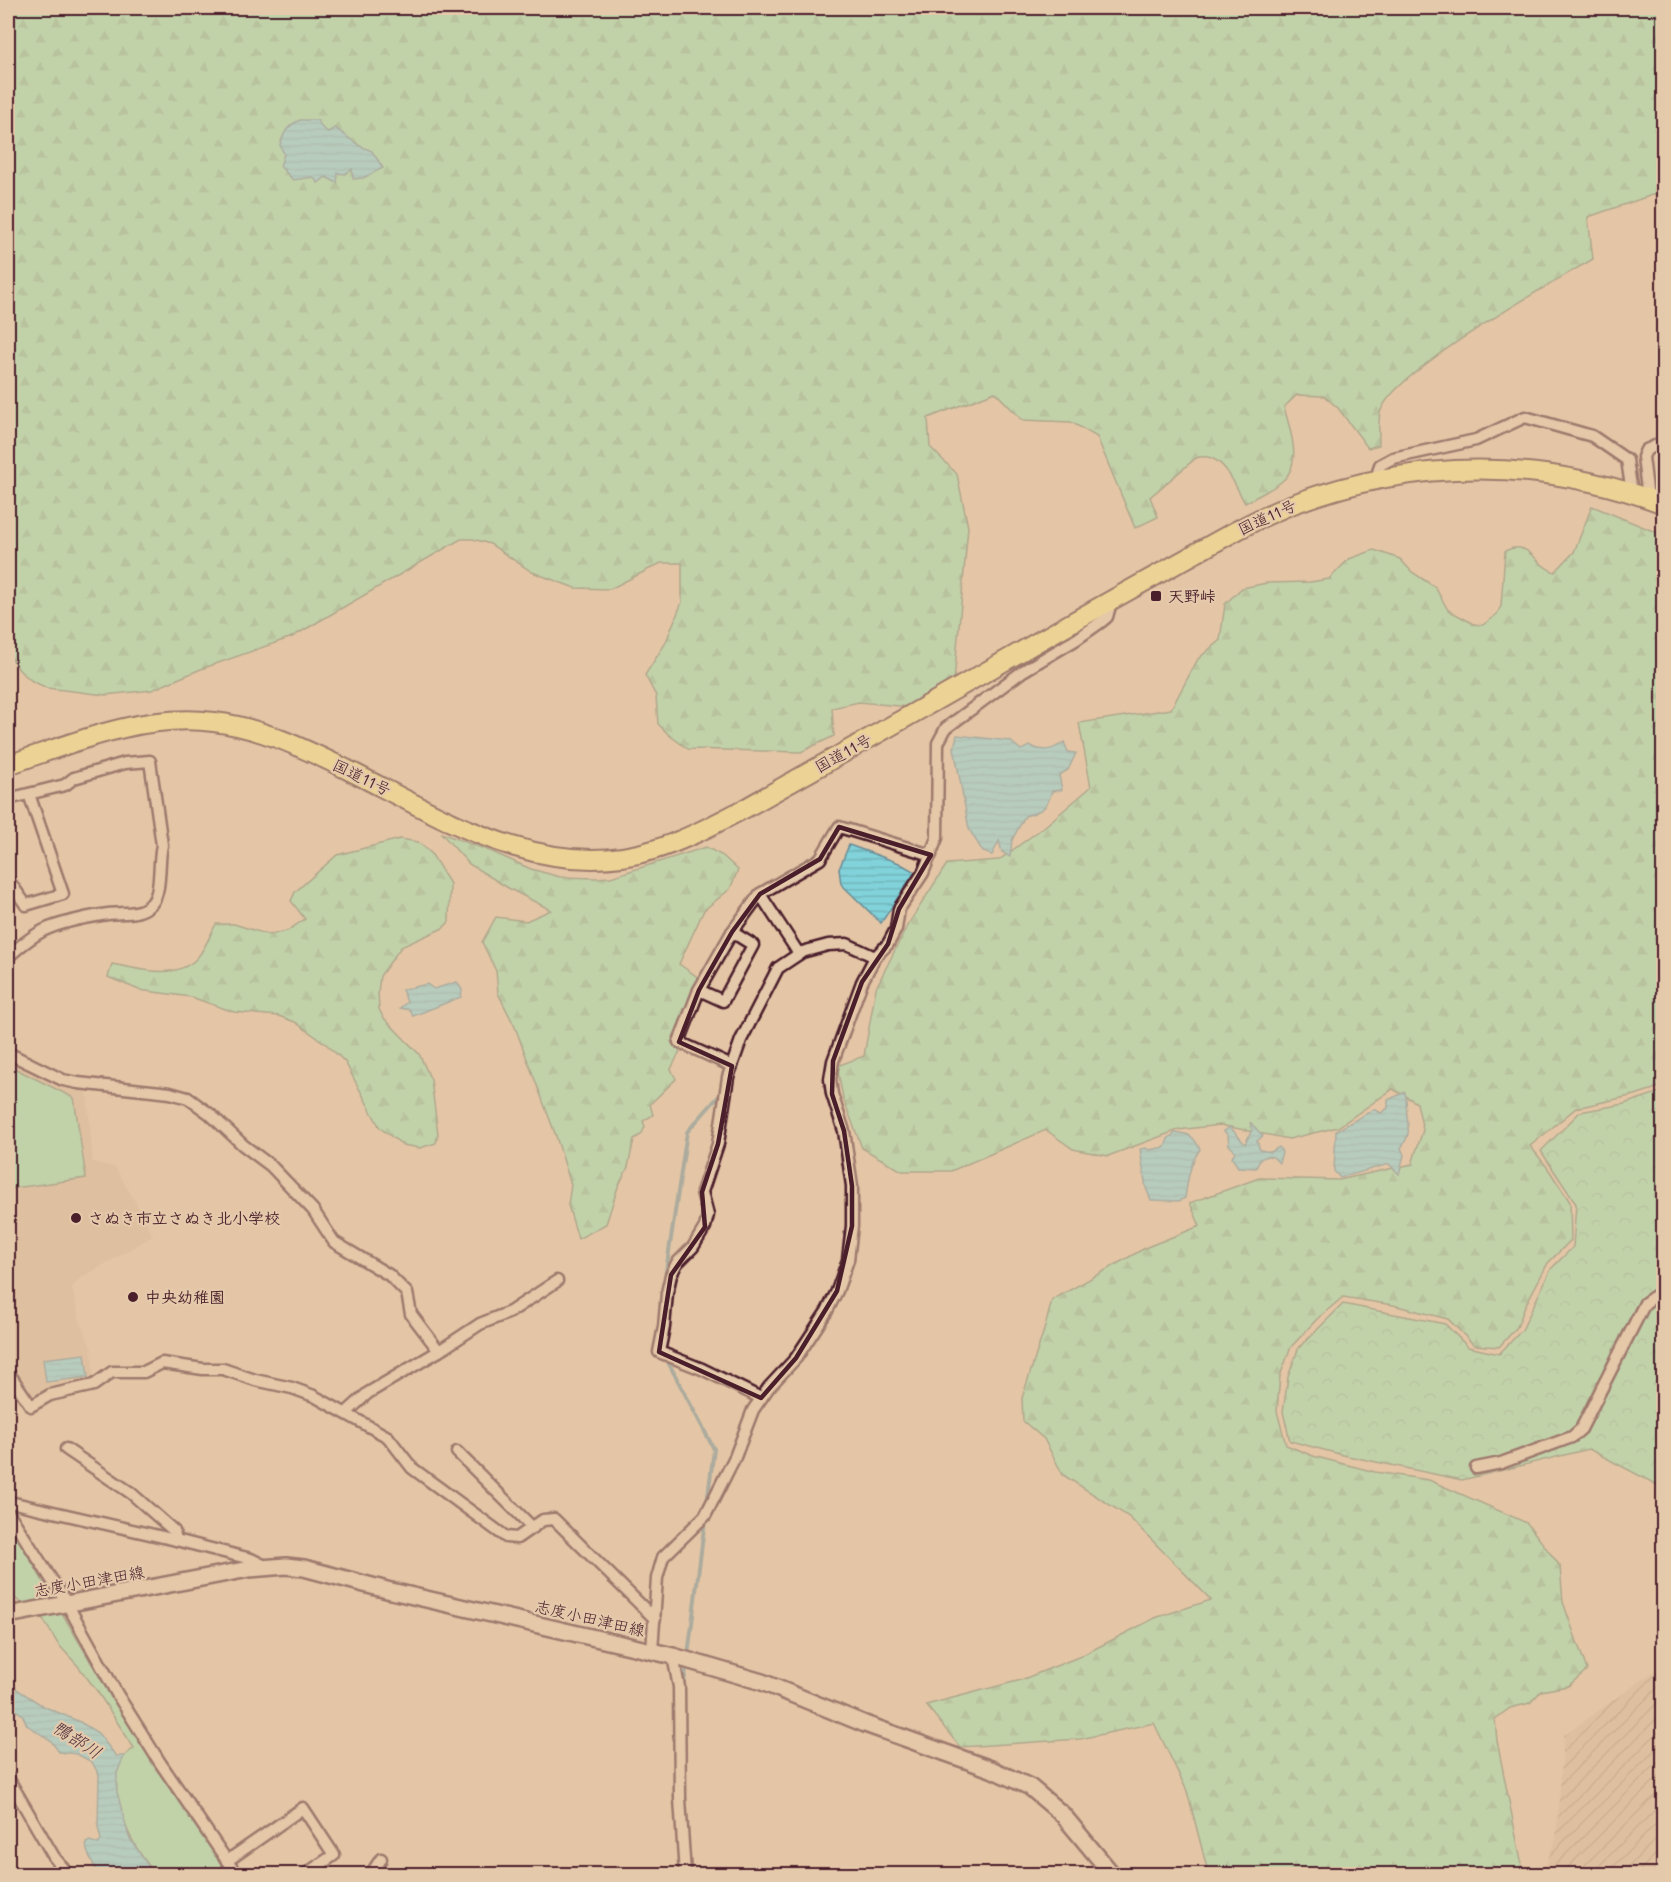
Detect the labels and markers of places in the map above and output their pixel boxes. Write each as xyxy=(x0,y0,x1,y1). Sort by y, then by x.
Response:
place label: 天野峠 xyxy=(1168,585,1216,606)
marker: 天野峠 xyxy=(1149,589,1163,603)
place label: さぬき市立さぬき北小学校 xyxy=(88,1207,280,1228)
marker: さぬき市立さぬき北小学校 xyxy=(69,1211,83,1225)
place label: 中央幼稚園 xyxy=(145,1286,225,1307)
marker: 中央幼稚園 xyxy=(126,1290,140,1304)

